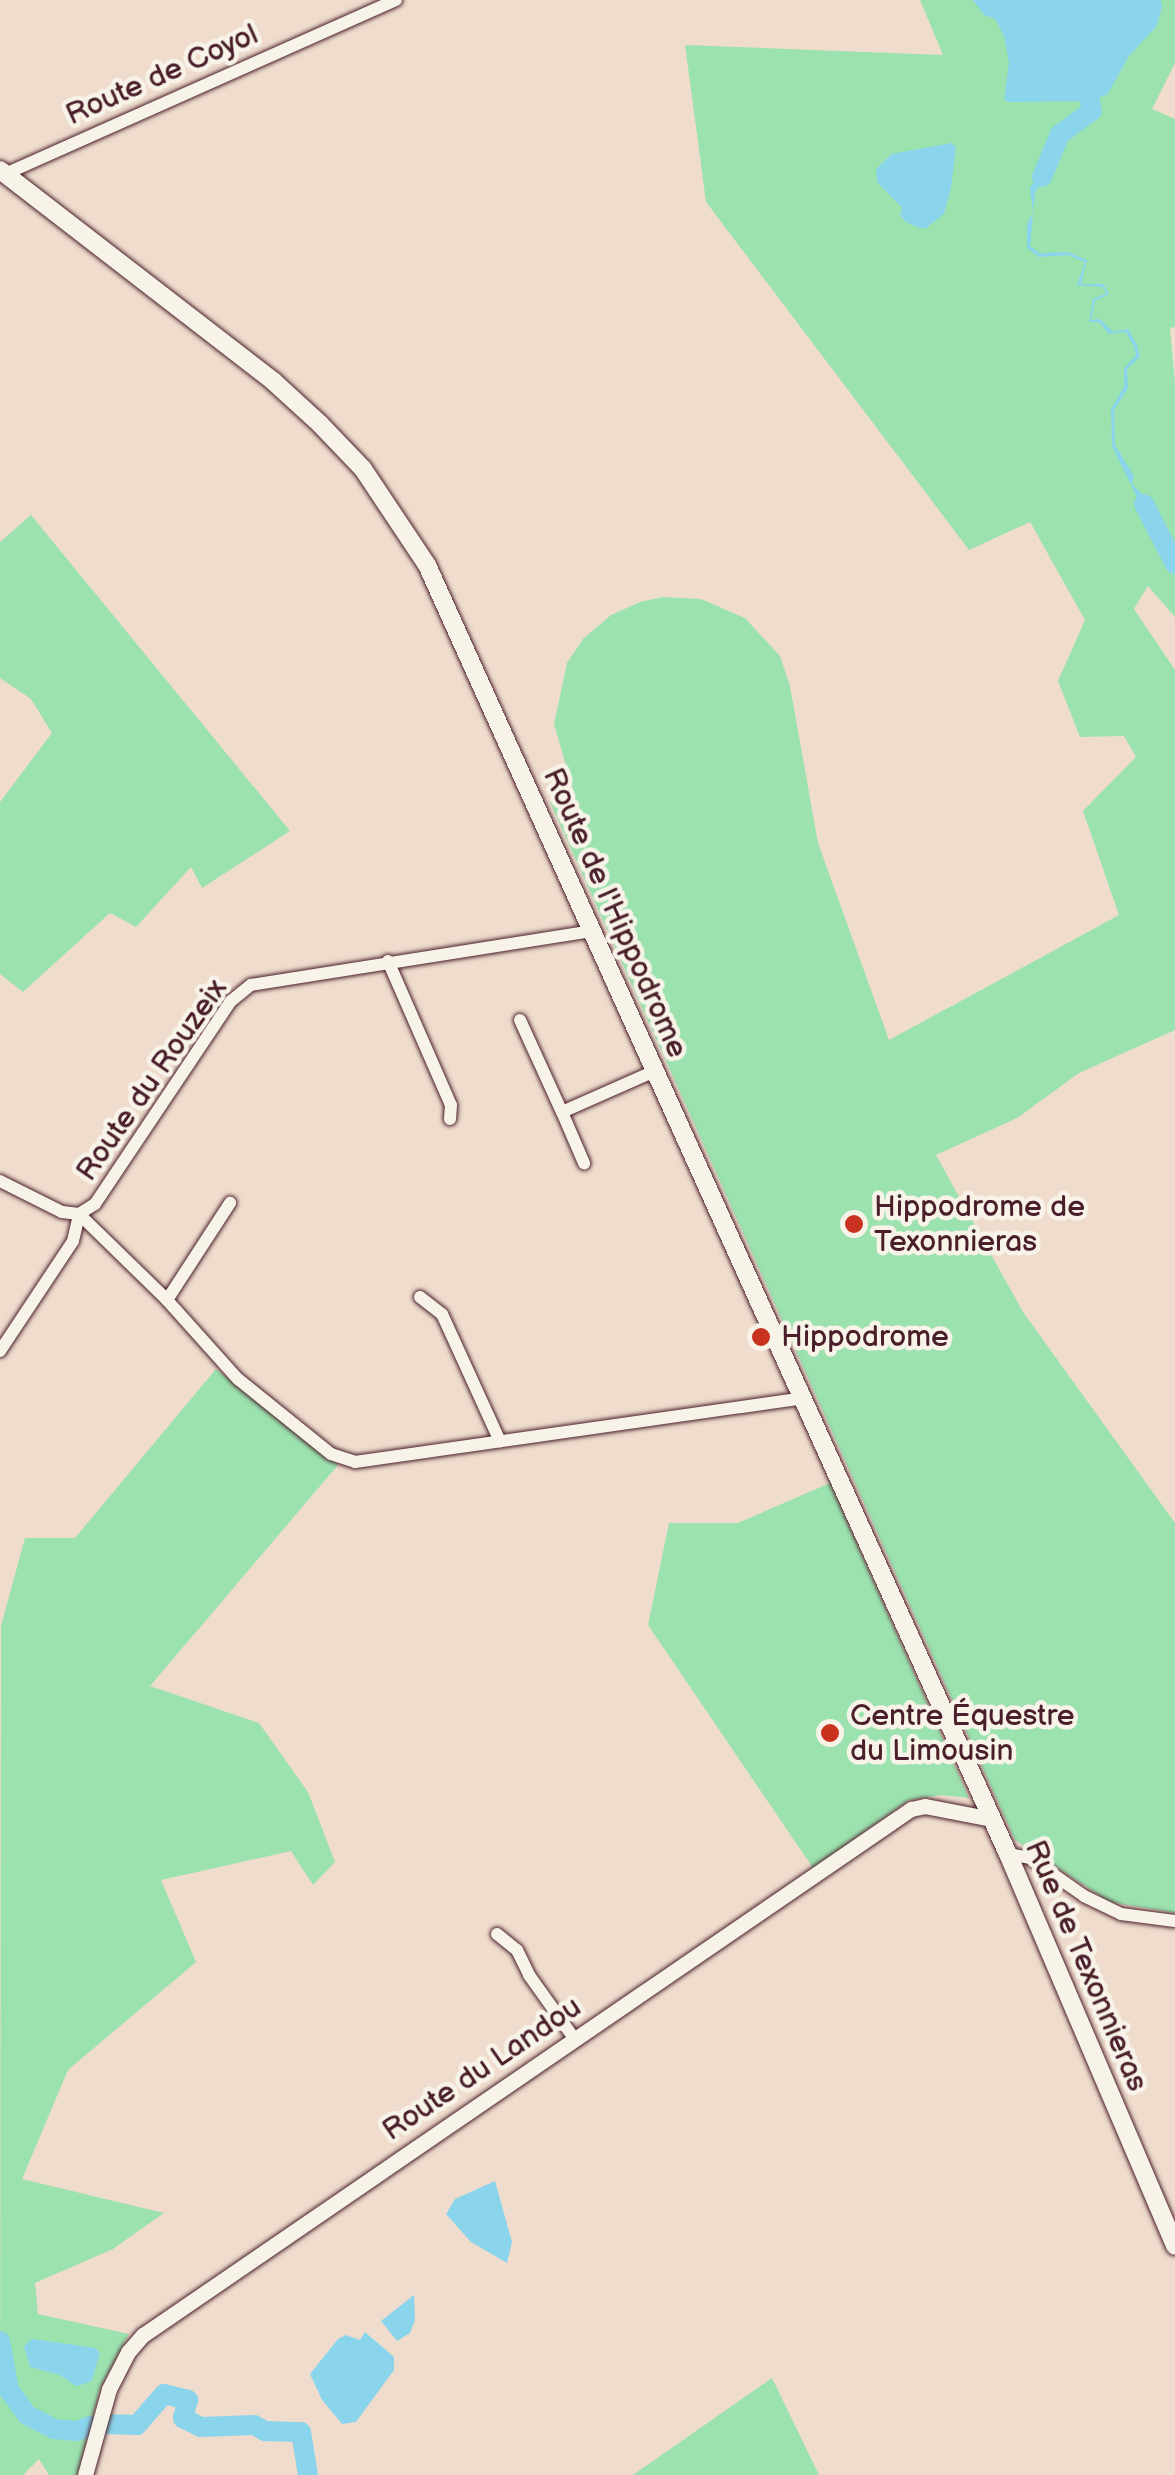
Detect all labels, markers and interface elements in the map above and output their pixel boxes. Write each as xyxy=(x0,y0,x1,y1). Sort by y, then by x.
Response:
street label: Route de Coyol xyxy=(60,17,264,133)
street label: Route de l'Hippodrome xyxy=(535,763,695,1063)
street label: Route du Rouzeix xyxy=(69,972,235,1188)
place label: Hippodrome de Texonnieras xyxy=(874,1189,1085,1260)
marker: Hippodrome de Texonnieras xyxy=(843,1213,865,1235)
place label: Hippodrome xyxy=(781,1319,949,1355)
marker: Hippodrome xyxy=(750,1326,772,1348)
place label: Centre Équestre du Limousin xyxy=(850,1698,1075,1768)
marker: Centre Équestre du Limousin xyxy=(819,1722,841,1744)
street label: Rue de Texonnieras xyxy=(1017,1835,1155,2097)
street label: Route du Landou xyxy=(376,1989,588,2149)

